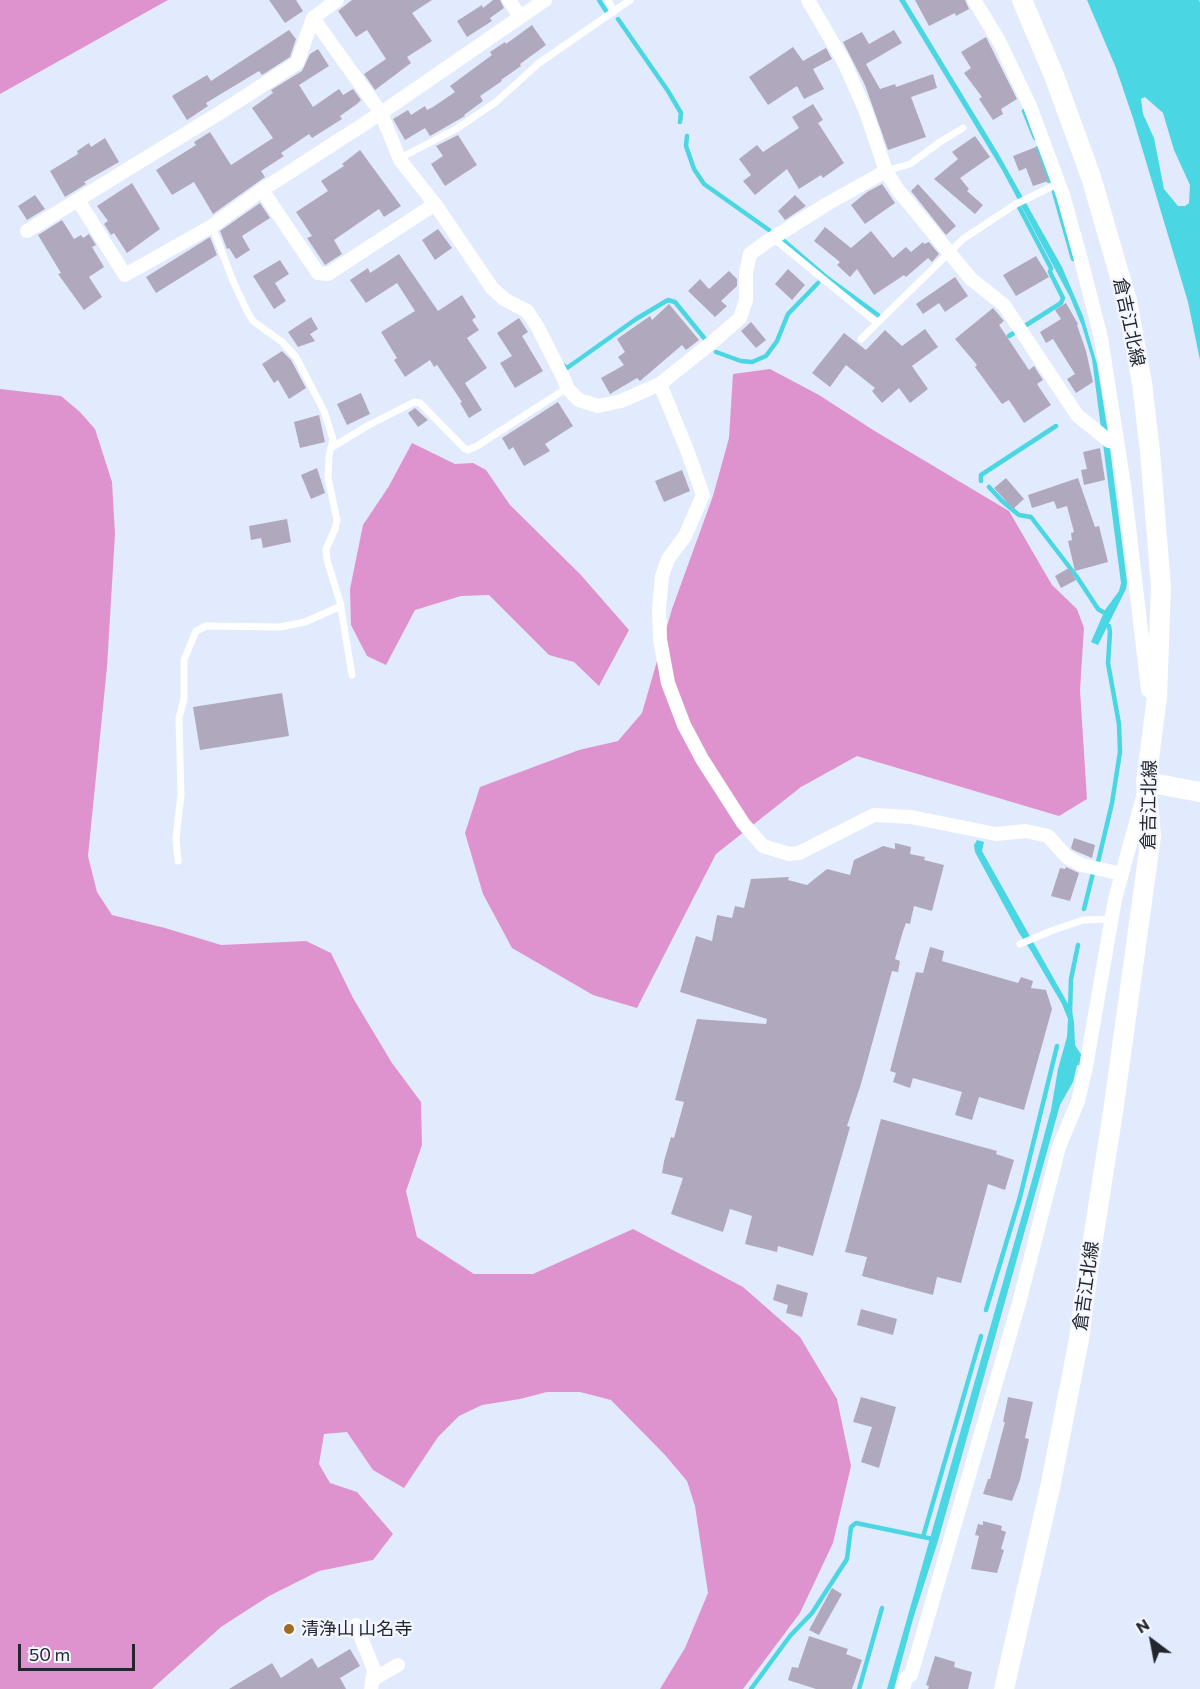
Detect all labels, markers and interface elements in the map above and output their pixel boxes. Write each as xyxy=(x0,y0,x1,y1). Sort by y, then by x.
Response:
street label: 倉吉江北線 xyxy=(1109,276,1149,368)
street label: 倉吉江北線 xyxy=(1137,760,1161,850)
street label: 倉吉江北線 xyxy=(1069,1240,1103,1332)
north arrow xyxy=(1122,1611,1182,1671)
text: N xyxy=(1132,1614,1152,1637)
place label: 清浄山 山名寺 xyxy=(301,1618,412,1640)
marker: 清浄山 山名寺 xyxy=(282,1622,296,1636)
scale bar xyxy=(21,1632,138,1670)
text: 50 m xyxy=(29,1643,70,1665)

